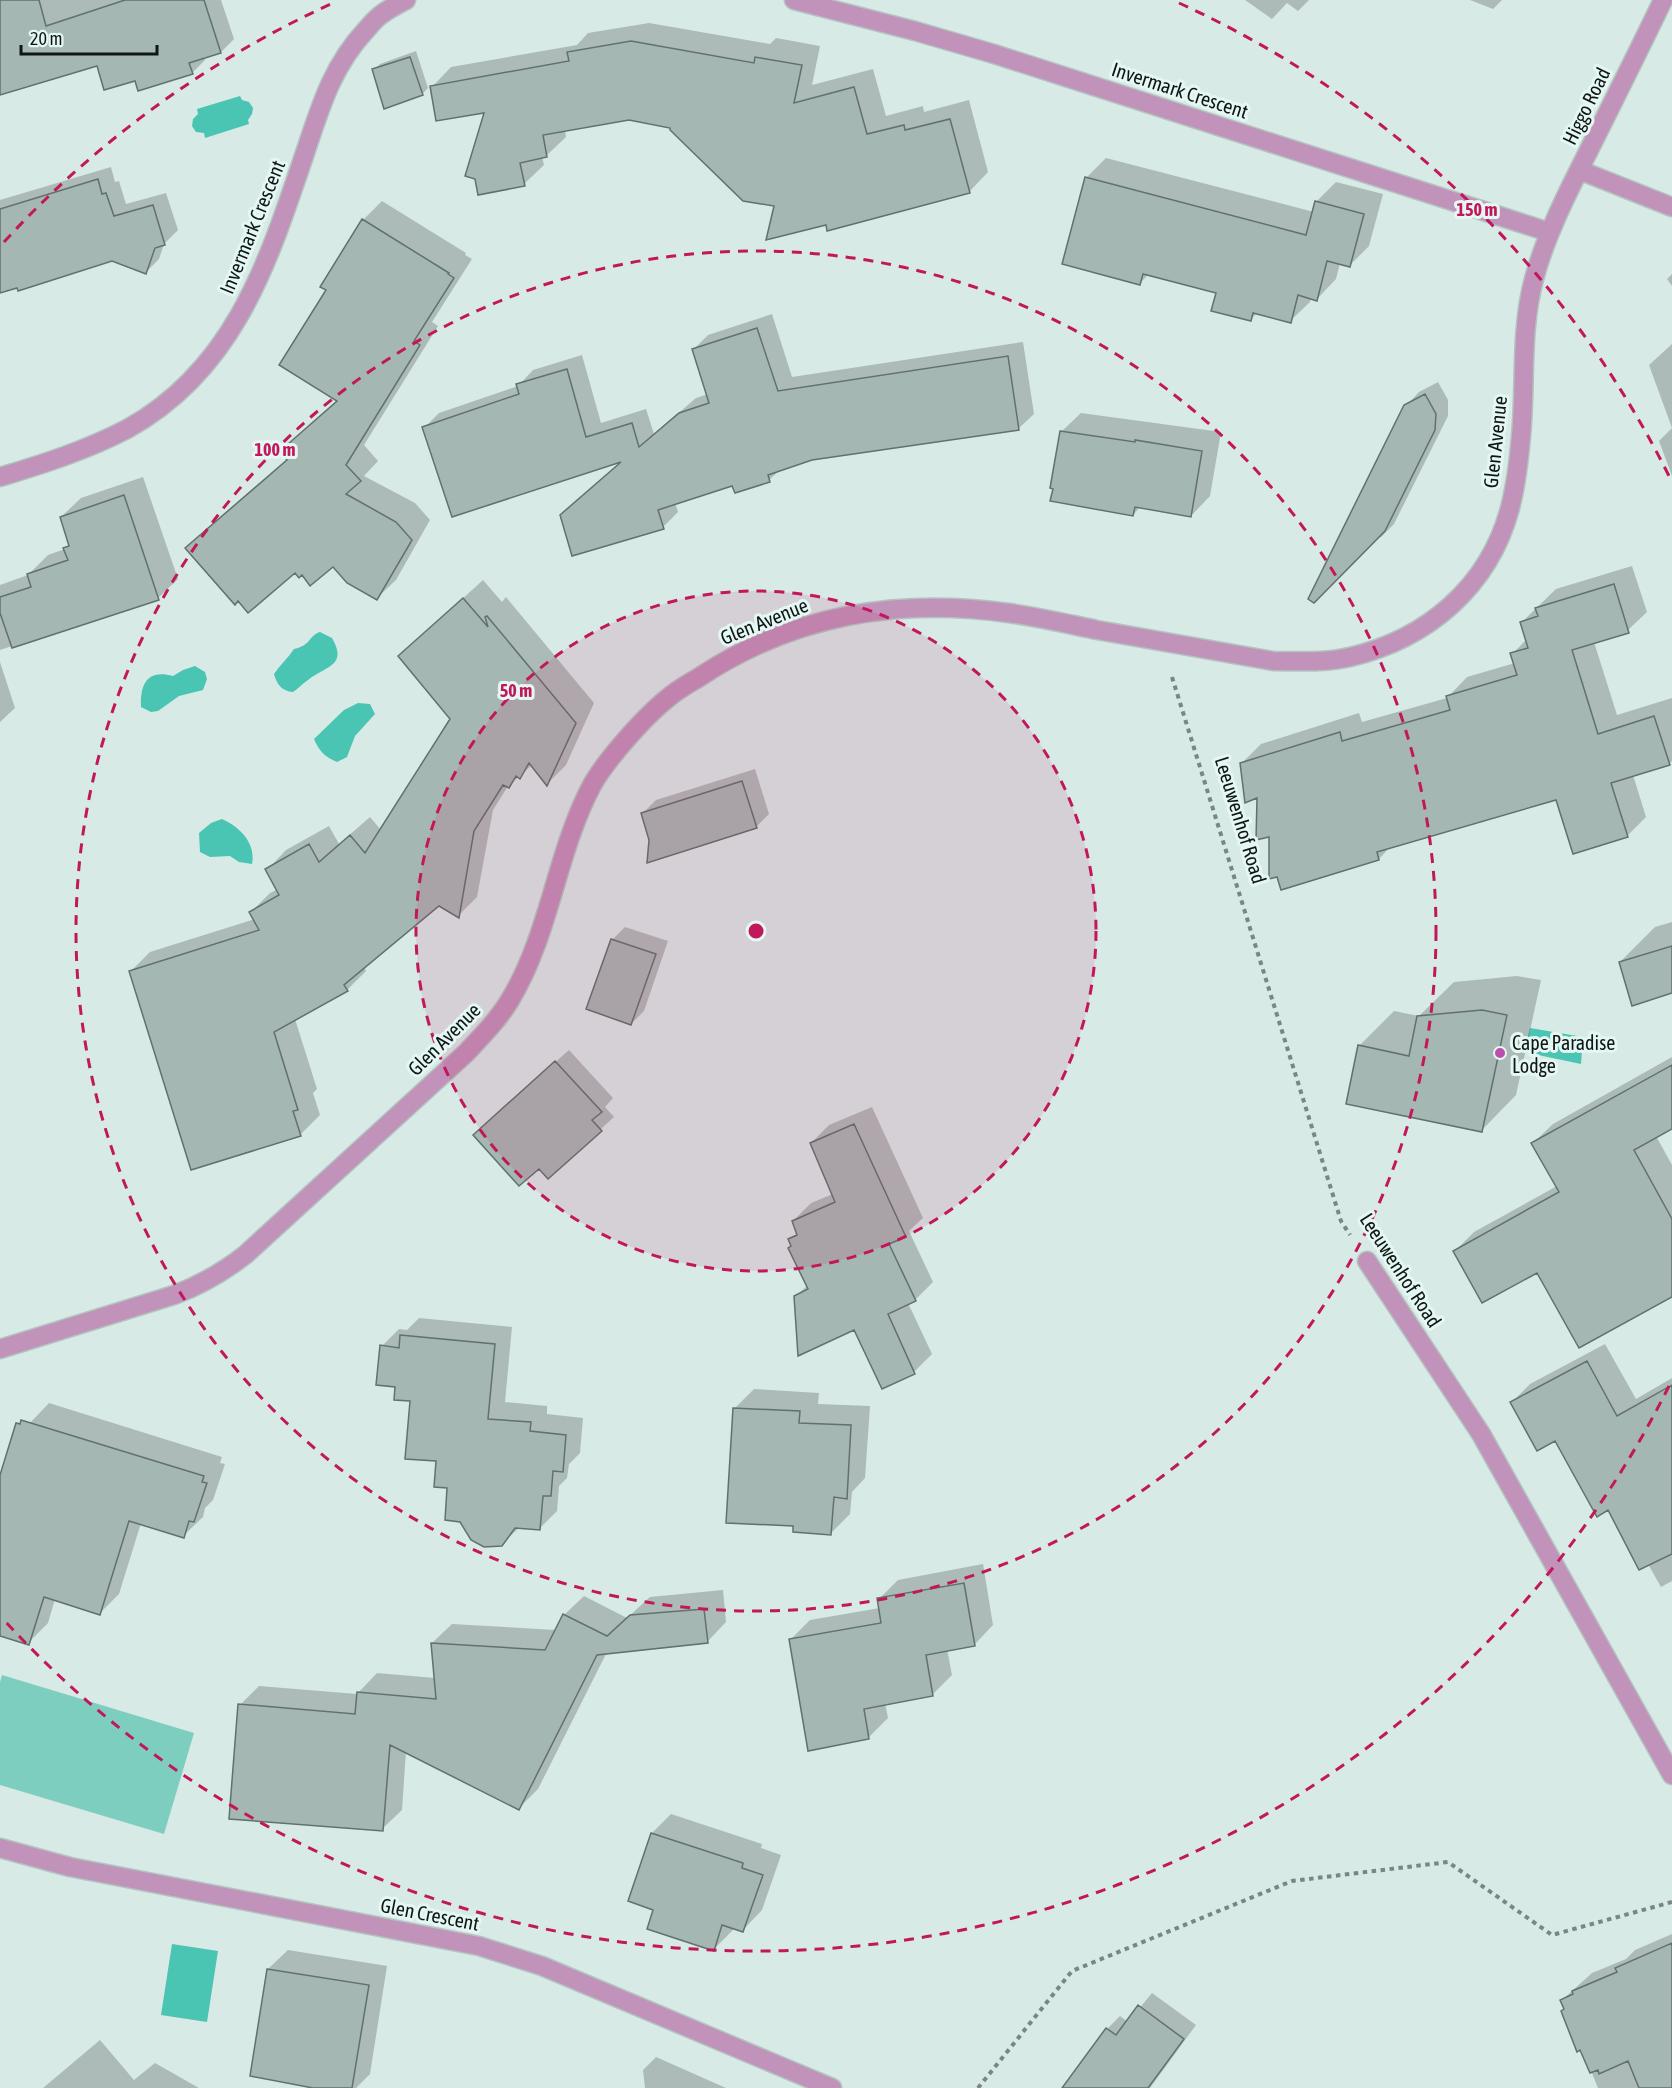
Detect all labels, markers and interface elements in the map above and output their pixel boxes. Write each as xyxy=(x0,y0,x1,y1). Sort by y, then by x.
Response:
scale bar xyxy=(21,18,158,56)
text: 20 m xyxy=(30,28,62,49)
street label: Invermark Crescent xyxy=(1109,57,1251,123)
street label: Higgo Road xyxy=(1557,64,1615,148)
street label: Invermark Crescent xyxy=(215,157,289,297)
text: 150 m xyxy=(1457,199,1497,220)
street label: Glen Avenue xyxy=(1479,395,1511,489)
text: 100 m xyxy=(255,439,295,460)
street label: Glen Avenue xyxy=(717,593,811,649)
text: 50 m xyxy=(500,680,532,701)
street label: Leeuwenhof Road xyxy=(1211,754,1271,886)
centre of rings xyxy=(746,921,766,941)
street label: Glen Avenue xyxy=(403,998,485,1080)
place label: Cape Paradise Lodge xyxy=(1512,1031,1615,1077)
marker: Cape Paradise Lodge xyxy=(1493,1046,1507,1060)
street label: Leeuwenhof Road xyxy=(1356,1209,1446,1331)
street label: Glen Crescent xyxy=(379,1893,482,1935)

